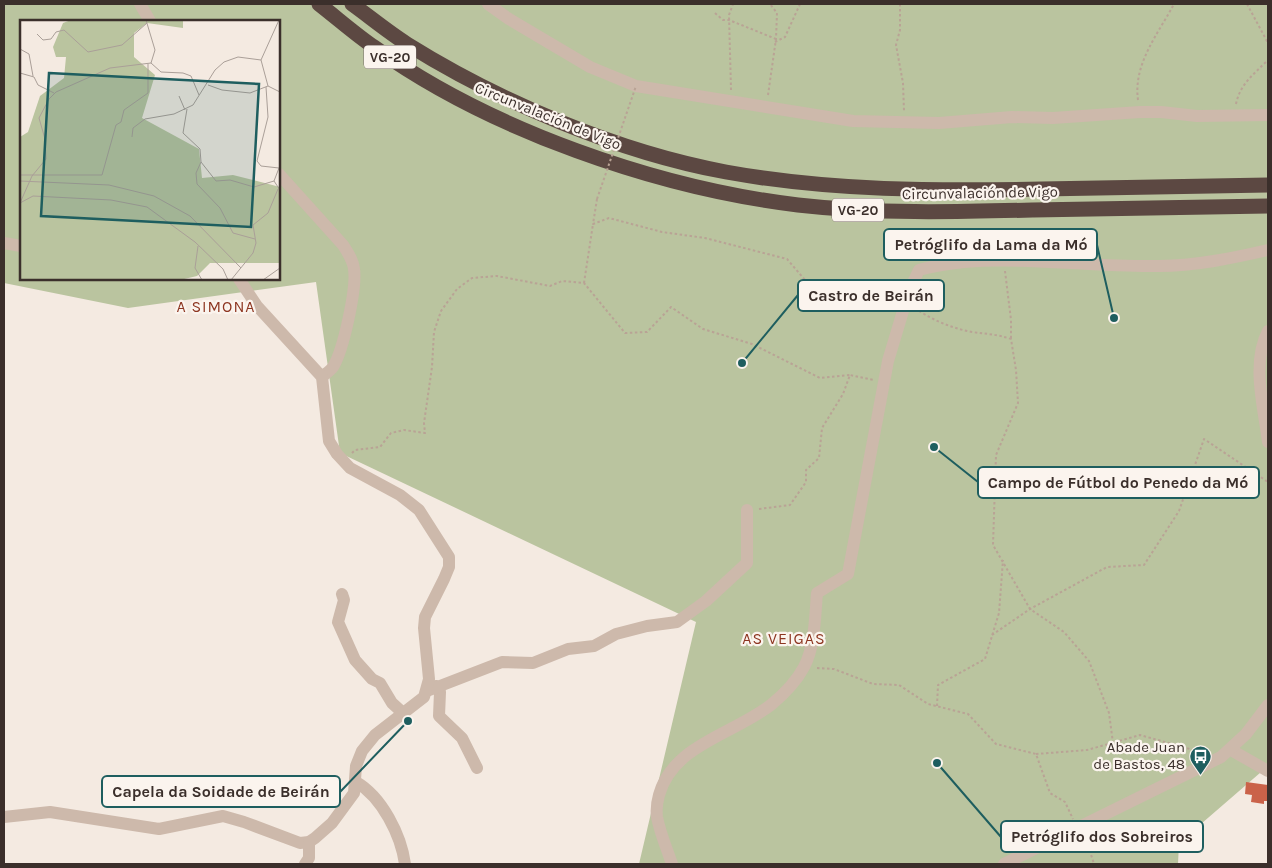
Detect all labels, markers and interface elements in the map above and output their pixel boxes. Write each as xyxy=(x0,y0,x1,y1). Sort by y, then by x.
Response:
inset map xyxy=(20,20,280,280)
road number: VG-20 xyxy=(364,46,416,68)
street label: Circunvalación de Vigo xyxy=(472,78,624,154)
street label: Circunvalación de Vigo xyxy=(902,183,1058,203)
road number: VG-20 xyxy=(832,198,884,222)
callout: Petróglifo da Lama da Mó xyxy=(884,229,1097,260)
text: Petróglifo da Lama da Mó xyxy=(894,235,1088,254)
callout: Castro de Beirán xyxy=(798,280,944,311)
text: Castro de Beirán xyxy=(808,286,934,305)
district label: A SIMONA xyxy=(176,297,256,316)
callout: Campo de Fútbol do Penedo da Mó xyxy=(978,467,1259,498)
text: Campo de Fútbol do Penedo da Mó xyxy=(988,473,1248,492)
district label: AS VEIGAS xyxy=(742,629,826,648)
place label: Abade Juan de Bastos, 48 xyxy=(1093,738,1185,773)
bus stop icon: Abade Juan de Bastos, 48 xyxy=(1189,744,1213,775)
callout: Capela da Soidade de Beirán xyxy=(102,776,340,807)
text: Capela da Soidade de Beirán xyxy=(112,782,330,801)
callout: Petróglifo dos Sobreiros xyxy=(1001,821,1203,852)
text: Petróglifo dos Sobreiros xyxy=(1011,827,1193,846)

